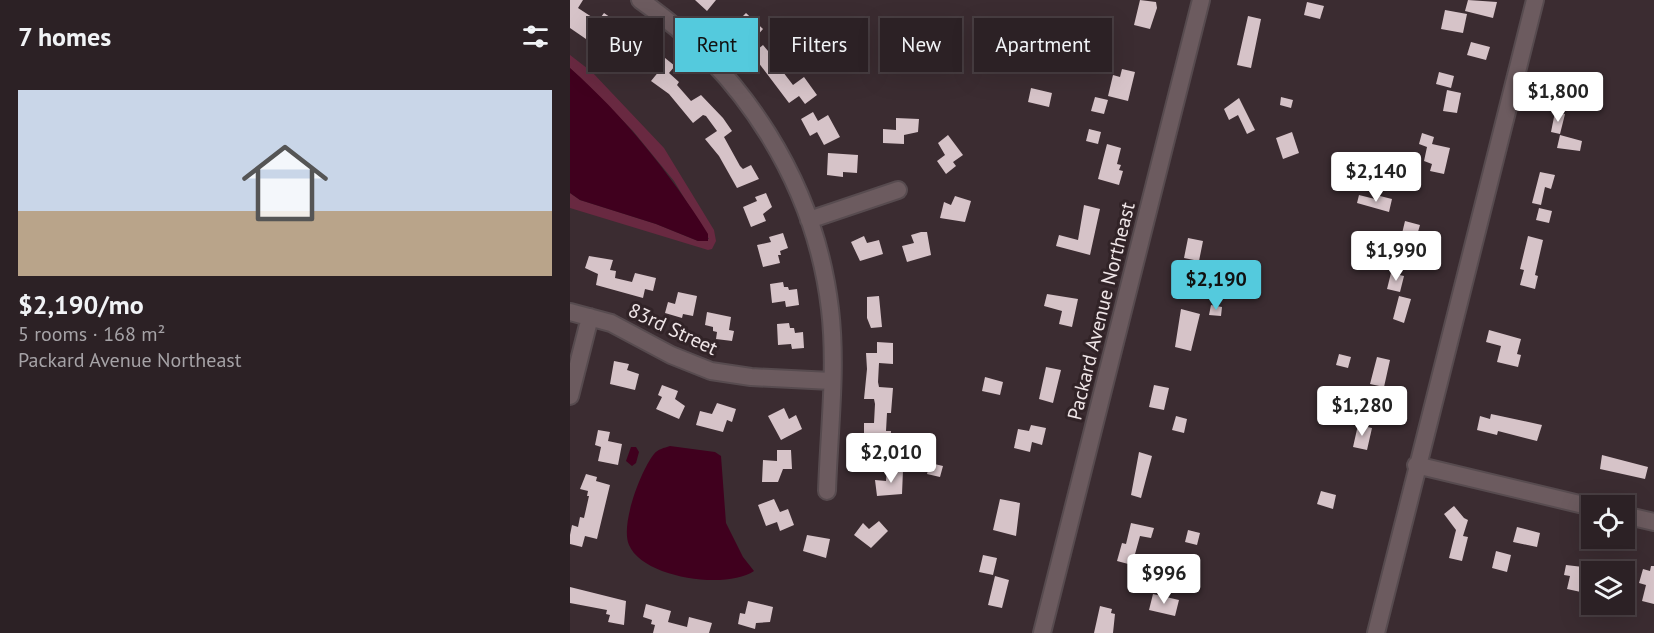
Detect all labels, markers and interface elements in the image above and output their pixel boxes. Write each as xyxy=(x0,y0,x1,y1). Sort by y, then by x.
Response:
chip: Buy xyxy=(588,18,663,72)
chip: Rent xyxy=(675,18,758,72)
chip: Filters xyxy=(770,18,868,72)
chip: New xyxy=(880,18,962,72)
chip: Apartment xyxy=(974,18,1112,72)
text: 7 homes xyxy=(18,20,111,53)
icon: filters xyxy=(519,20,552,53)
pin: $1,800 xyxy=(1509,72,1607,123)
text: $1,800 xyxy=(1527,78,1589,104)
icon: home xyxy=(231,129,339,237)
pin: $2,140 xyxy=(1327,152,1425,203)
text: $2,140 xyxy=(1345,158,1407,184)
street label: Packard Avenue Northeast xyxy=(1061,199,1141,423)
pin: $1,990 xyxy=(1347,231,1445,282)
text: $1,990 xyxy=(1365,237,1427,263)
pin: $2,190 xyxy=(1167,260,1265,311)
text: $2,190 xyxy=(1185,266,1247,292)
text: $2,190/mo xyxy=(18,288,144,321)
street label: 83rd Street xyxy=(624,297,722,361)
text: 5 rooms · 168 m² xyxy=(18,321,165,347)
text: Packard Avenue Northeast xyxy=(18,347,242,373)
pin: $1,280 xyxy=(1313,386,1411,437)
text: $1,280 xyxy=(1331,392,1393,418)
pin: $2,010 xyxy=(842,433,940,484)
text: $2,010 xyxy=(860,439,922,465)
map controls xyxy=(1581,495,1635,615)
button: locate xyxy=(1581,495,1635,549)
pin: $996 xyxy=(1128,554,1200,605)
text: $996 xyxy=(1141,560,1187,586)
button: layers xyxy=(1581,561,1635,615)

